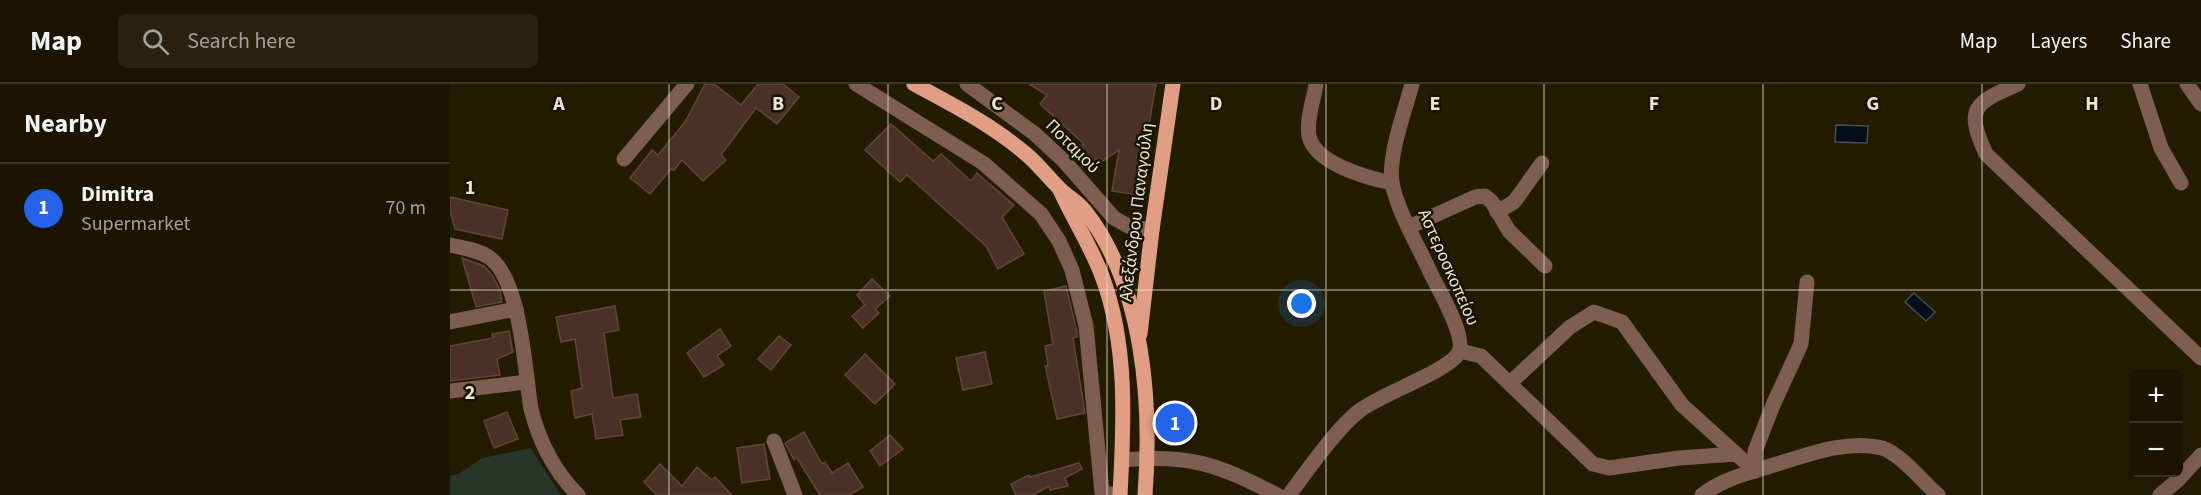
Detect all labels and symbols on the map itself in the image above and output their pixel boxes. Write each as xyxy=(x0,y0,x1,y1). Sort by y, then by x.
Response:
text: A xyxy=(552,90,565,118)
text: B xyxy=(772,90,784,118)
text: C xyxy=(991,90,1003,118)
text: D xyxy=(1210,90,1222,118)
text: E xyxy=(1430,90,1440,118)
text: F xyxy=(1649,90,1659,118)
text: G xyxy=(1867,90,1879,118)
text: H xyxy=(2085,90,2099,118)
street label: Ποταμού xyxy=(1040,114,1105,179)
street label: Αλεξάνδρου Παναγούλη xyxy=(1113,121,1160,303)
text: 1 xyxy=(465,174,475,202)
street label: Αστεροσκοπείου xyxy=(1412,205,1485,329)
your location xyxy=(1287,289,1316,318)
text: 2 xyxy=(465,379,475,407)
pin: 1 xyxy=(1156,400,1194,446)

